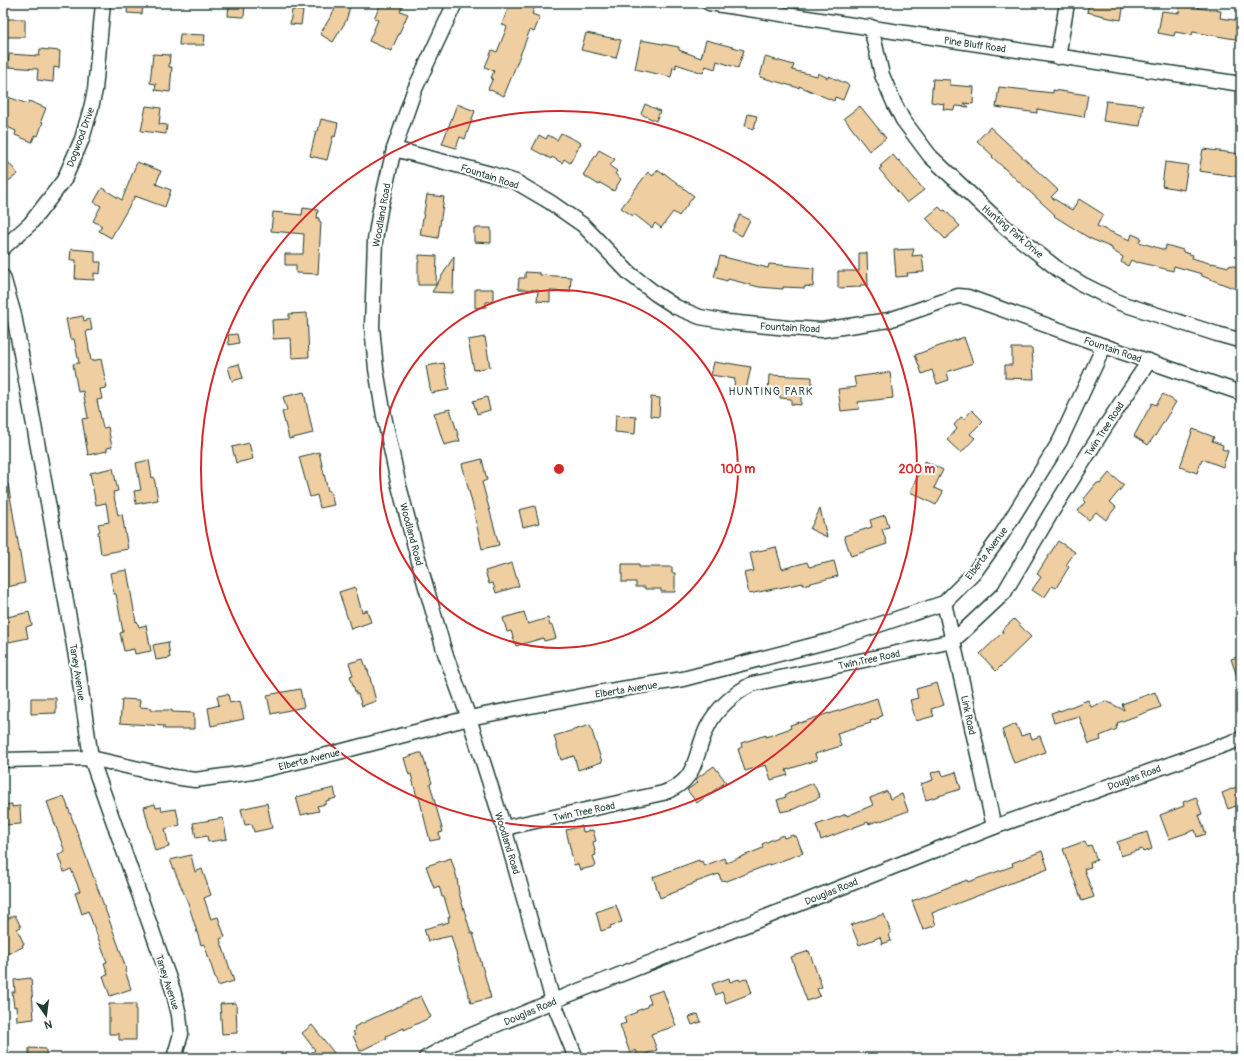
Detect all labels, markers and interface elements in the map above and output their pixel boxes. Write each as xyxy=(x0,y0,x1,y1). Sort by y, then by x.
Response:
street label: Pine Bluff Road xyxy=(943,35,1007,55)
street label: Dogwood Drive xyxy=(65,106,97,169)
street label: Fountain Road xyxy=(459,162,520,192)
street label: Woodland Road xyxy=(370,182,393,248)
street label: Hunting Park Drive xyxy=(979,203,1046,261)
street label: Fountain Road xyxy=(759,320,821,336)
street label: Fountain Road xyxy=(1082,334,1143,365)
district label: HUNTING PARK xyxy=(728,385,814,398)
street label: Twin Tree Road xyxy=(1083,400,1127,459)
centre of rings xyxy=(552,462,566,476)
text: 100 m xyxy=(721,462,756,477)
text: 200 m xyxy=(899,462,936,477)
street label: Woodland Road xyxy=(397,502,425,567)
street label: Elberta Avenue xyxy=(963,525,1010,582)
street label: Taney Avenue xyxy=(67,643,87,701)
street label: Twin Tree Road xyxy=(837,648,901,672)
street label: Elberta Avenue xyxy=(594,679,658,701)
street label: Link Road xyxy=(958,694,978,736)
street label: Elberta Avenue xyxy=(277,747,341,773)
street label: Douglas Road xyxy=(1106,763,1163,793)
street label: Twin Tree Road xyxy=(552,800,616,824)
street label: Woodland Road xyxy=(492,811,522,876)
street label: Douglas Road xyxy=(803,876,860,908)
street label: Taney Avenue xyxy=(153,953,182,1011)
north arrow xyxy=(26,995,66,1035)
street label: Douglas Road xyxy=(502,995,559,1028)
text: N xyxy=(43,1017,53,1032)

